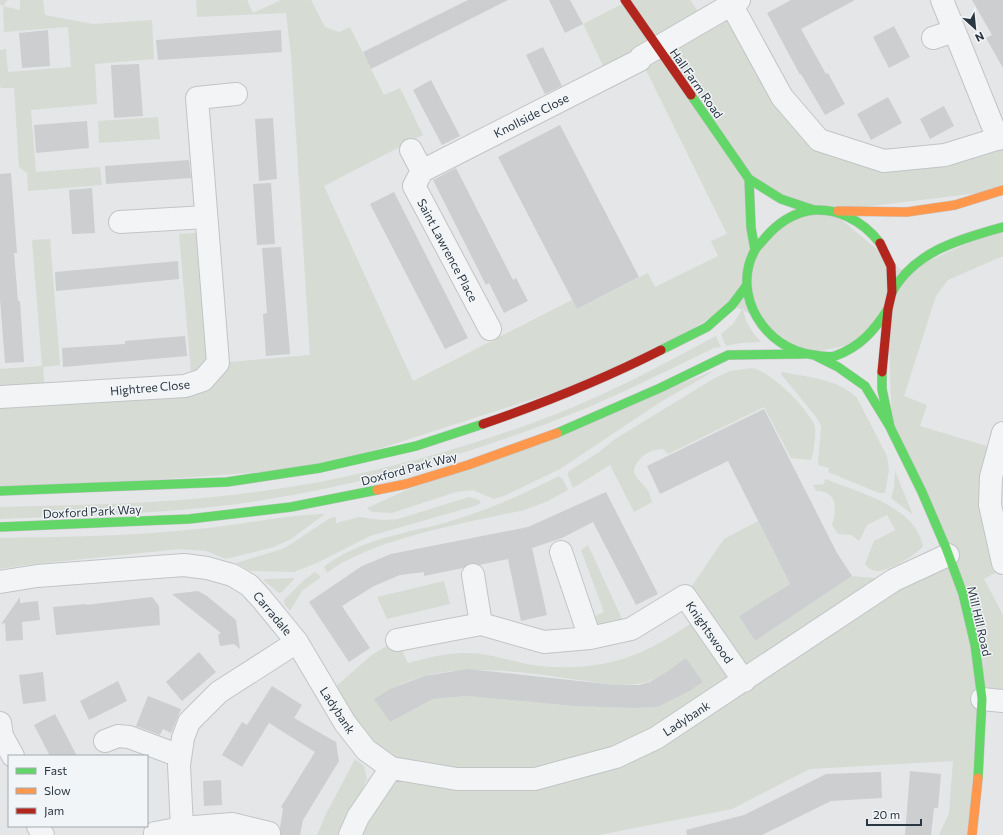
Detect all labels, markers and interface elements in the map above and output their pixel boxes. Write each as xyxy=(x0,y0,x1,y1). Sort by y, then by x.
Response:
north arrow xyxy=(955,8,995,48)
text: N xyxy=(973,30,986,45)
street label: Hall Farm Road xyxy=(668,45,726,121)
street label: Knollside Close xyxy=(491,90,571,140)
street label: Saint Lawrence Place xyxy=(415,196,481,304)
street label: Hightree Close xyxy=(110,377,190,397)
street label: Doxford Park Way xyxy=(359,448,459,488)
street label: Doxford Park Way xyxy=(42,501,142,521)
street label: Mill Hill Road xyxy=(965,585,995,657)
street label: Carradale xyxy=(251,588,295,638)
street label: Knightswood xyxy=(684,598,737,666)
street label: Ladybank xyxy=(318,684,359,736)
street label: Ladybank xyxy=(660,697,712,738)
legend xyxy=(8,755,148,827)
text: Fast xyxy=(44,763,67,777)
text: Slow xyxy=(44,783,71,797)
scale bar xyxy=(867,801,921,827)
text: Jam xyxy=(44,803,64,818)
text: 20 m xyxy=(873,807,900,821)

